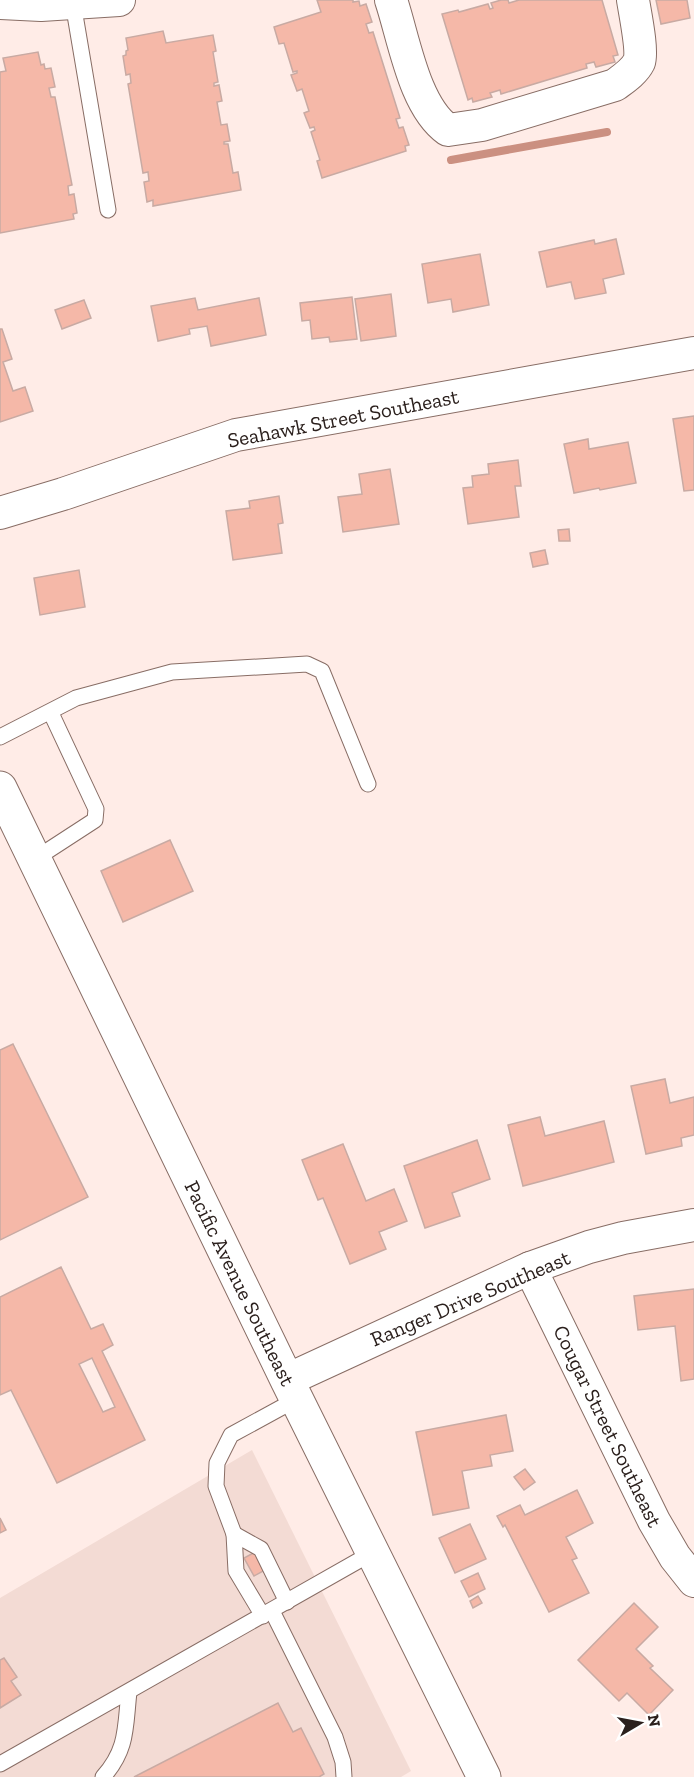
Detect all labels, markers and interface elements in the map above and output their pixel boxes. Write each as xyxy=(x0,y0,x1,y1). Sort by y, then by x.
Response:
street label: Seahawk Street Southeast xyxy=(225,383,461,453)
street label: Pacific Avenue Southeast xyxy=(179,1176,301,1390)
street label: Ranger Drive Southeast xyxy=(366,1245,574,1351)
street label: Cougar Street Southeast xyxy=(548,1321,668,1531)
north arrow xyxy=(610,1693,670,1753)
text: N xyxy=(644,1713,665,1728)

